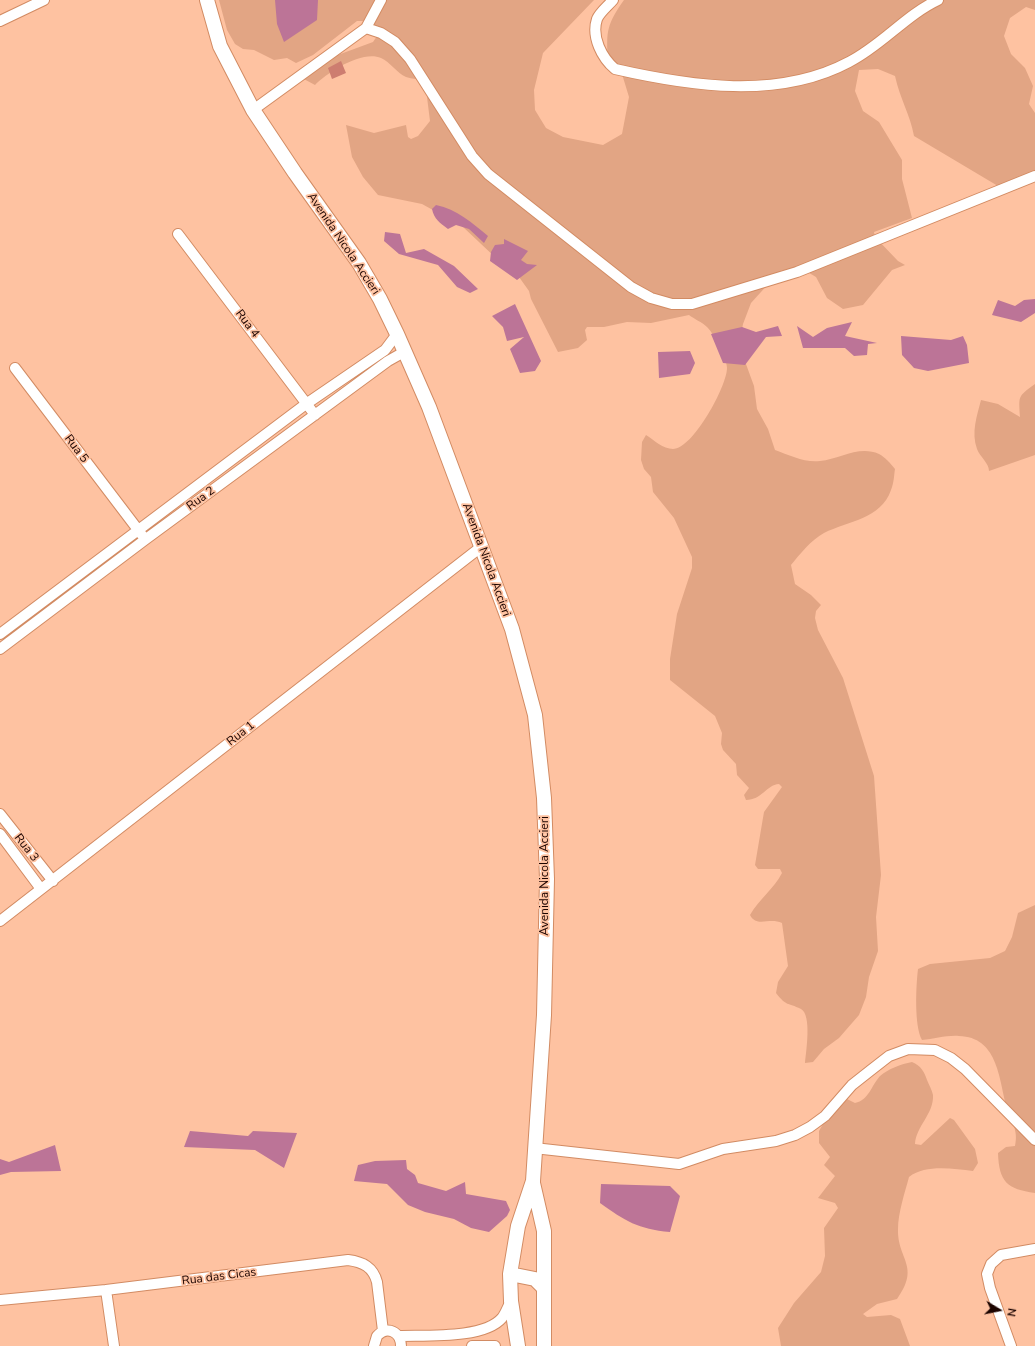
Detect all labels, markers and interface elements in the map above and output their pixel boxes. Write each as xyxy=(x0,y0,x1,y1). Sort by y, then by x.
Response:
street label: Avenida Nicola Accieri xyxy=(304,190,382,298)
street label: Rua 4 xyxy=(232,307,262,341)
street label: Rua 5 xyxy=(61,432,91,466)
street label: Rua 2 xyxy=(184,484,218,514)
street label: Avenida Nicola Accieri xyxy=(459,501,513,619)
street label: Rua 1 xyxy=(224,719,258,749)
street label: Avenida Nicola Accieri xyxy=(538,816,552,936)
street label: Rua 3 xyxy=(11,831,41,865)
street label: Rua das Cicas xyxy=(181,1265,257,1289)
north arrow xyxy=(979,1290,1019,1330)
text: N xyxy=(1003,1307,1019,1318)

